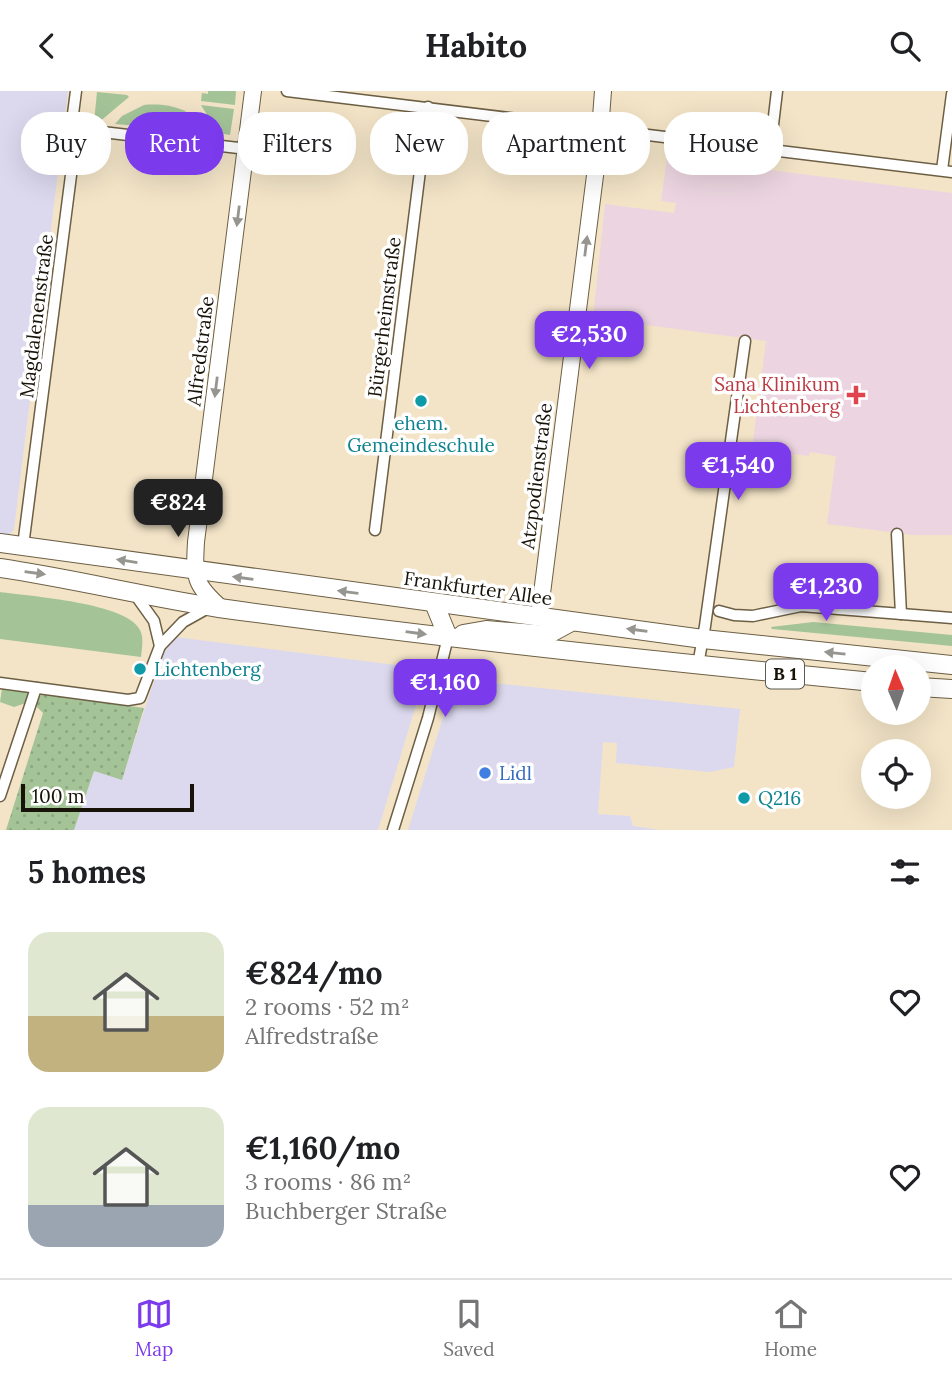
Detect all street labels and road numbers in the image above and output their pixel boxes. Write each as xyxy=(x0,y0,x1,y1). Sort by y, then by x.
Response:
street label: Magdalenenstraße xyxy=(14,233,58,399)
street label: Bürgerheimstraße xyxy=(362,235,406,399)
street label: Alfredstraße xyxy=(181,295,219,408)
street label: Atzpodienstraße xyxy=(515,402,557,551)
street label: Frankfurter Allee xyxy=(402,566,554,610)
road number: B 1 xyxy=(766,659,804,689)

